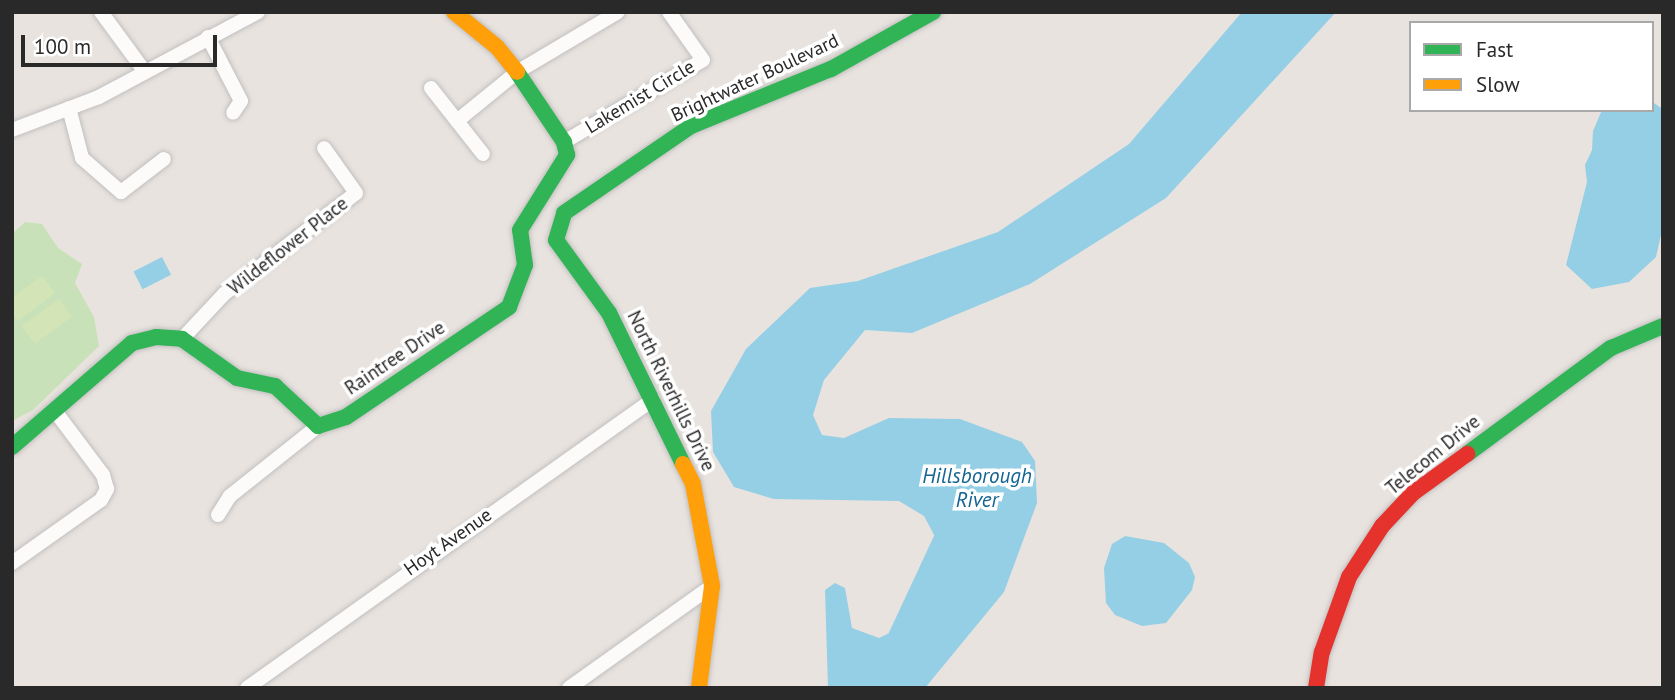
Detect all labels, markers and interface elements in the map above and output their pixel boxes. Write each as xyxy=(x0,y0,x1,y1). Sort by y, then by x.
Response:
scale bar xyxy=(24,21,220,65)
legend xyxy=(1409,21,1654,112)
street label: Brightwater Boulevard xyxy=(668,29,842,127)
text: 100 m xyxy=(34,33,91,60)
text: Fast xyxy=(1476,36,1513,63)
street label: Lakemist Circle xyxy=(581,55,699,139)
text: Slow xyxy=(1476,71,1520,98)
street label: Wildeflower Place xyxy=(224,192,352,300)
street label: North Riverhills Drive xyxy=(622,307,720,475)
street label: Raintree Drive xyxy=(341,316,449,400)
street label: Telecom Drive xyxy=(1381,410,1485,500)
water label: Hillsborough River xyxy=(922,463,1032,513)
street label: Hoyt Avenue xyxy=(400,503,496,581)

